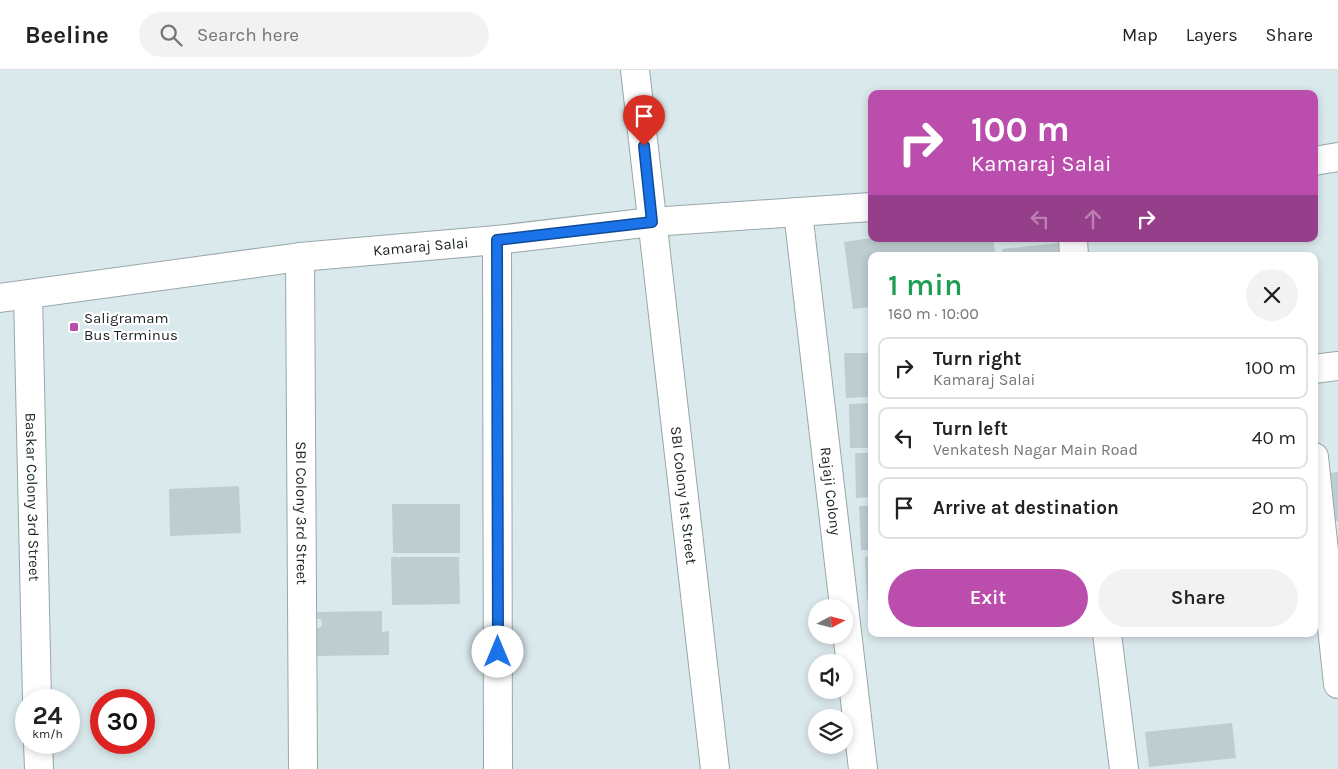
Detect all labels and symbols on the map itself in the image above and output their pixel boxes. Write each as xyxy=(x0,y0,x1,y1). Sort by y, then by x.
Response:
pin xyxy=(623,95,665,146)
street label: Kamaraj Salai xyxy=(372,233,469,260)
place label: Saligramam Bus Terminus xyxy=(84,309,178,344)
marker: Saligramam Bus Terminus xyxy=(68,321,80,333)
street label: Baskar Colony 3rd Street xyxy=(22,412,43,582)
street label: SBI Colony 1st Street xyxy=(667,425,701,566)
street label: SBI Colony 3rd Street xyxy=(292,441,311,585)
street label: Rajaji Colony xyxy=(816,446,845,536)
north arrow xyxy=(808,599,852,644)
position arrow xyxy=(471,625,523,677)
speed limit sign: 30 xyxy=(90,689,155,754)

